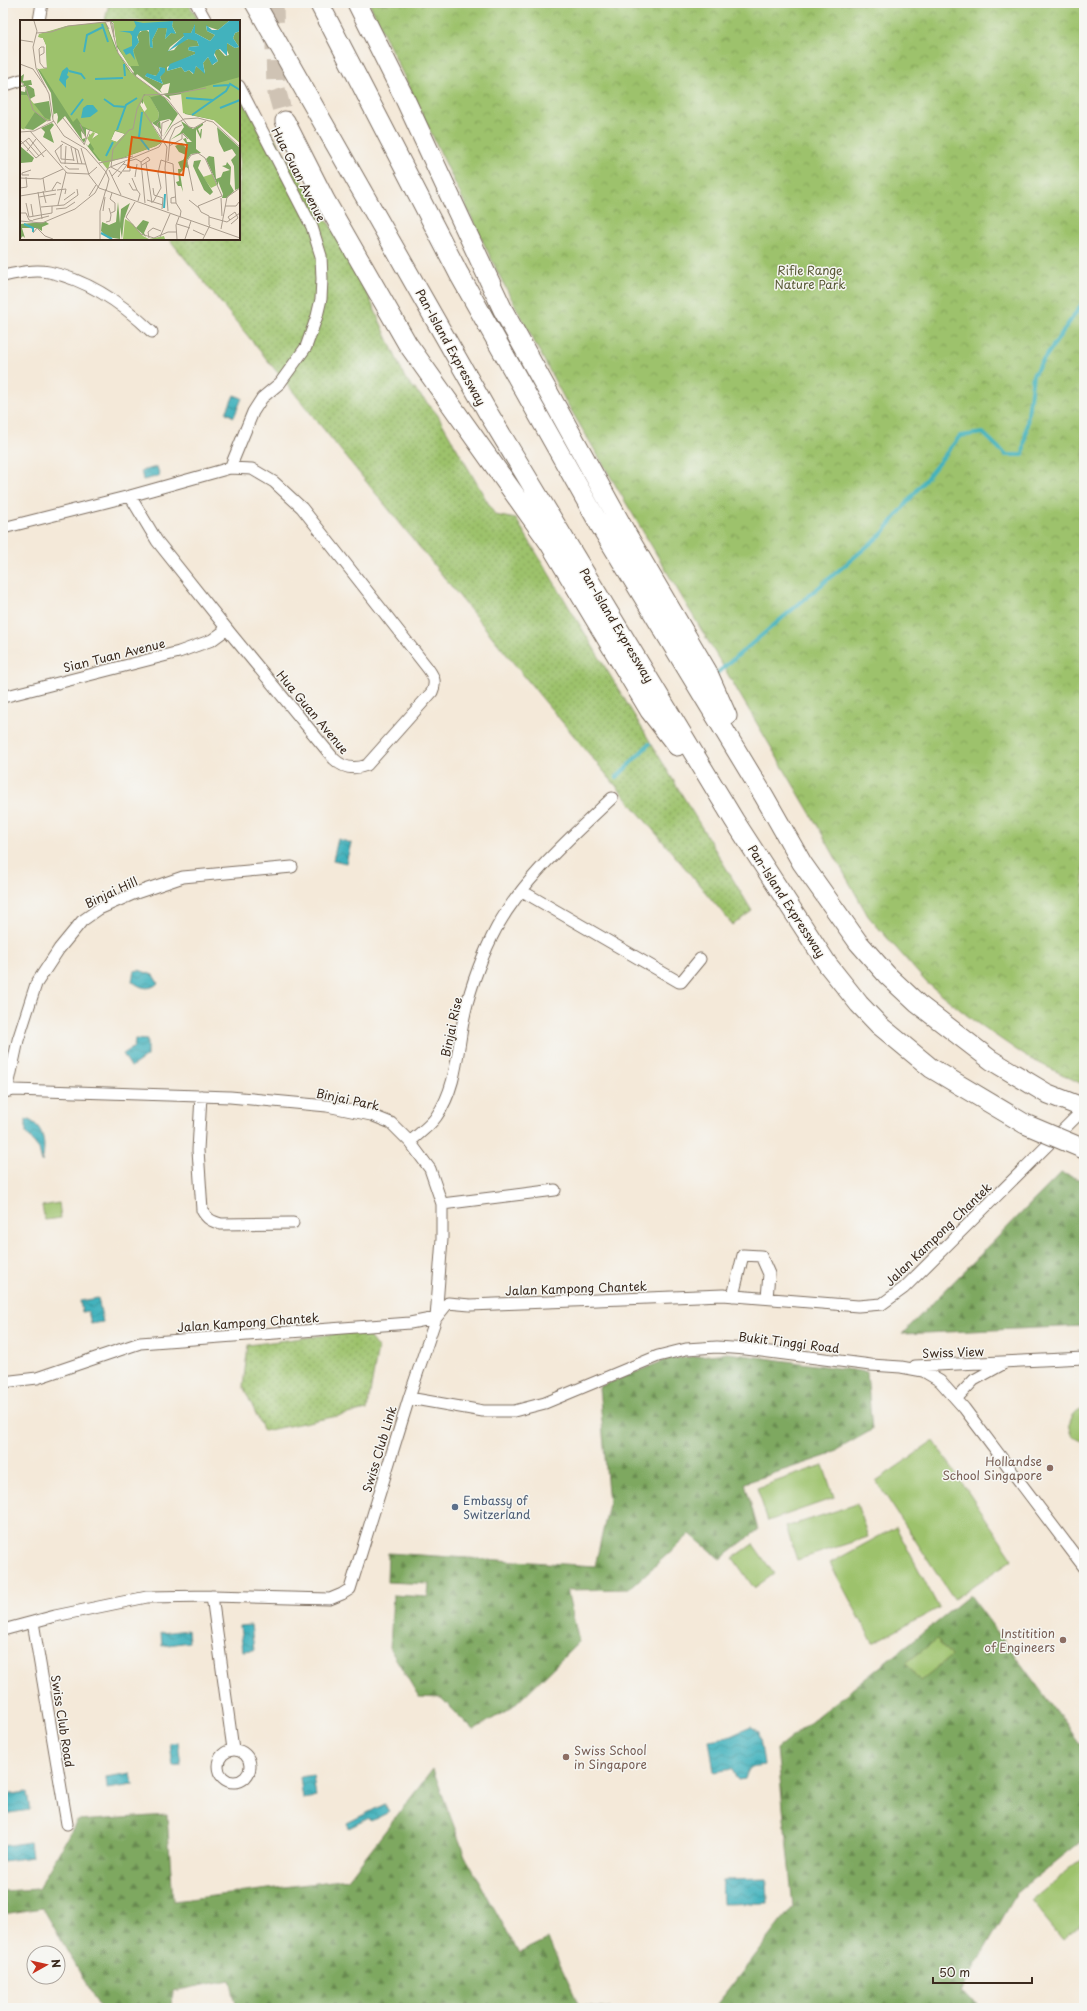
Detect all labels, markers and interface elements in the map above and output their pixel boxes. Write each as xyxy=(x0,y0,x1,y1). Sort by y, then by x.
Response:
inset map xyxy=(20,20,240,240)
street label: Hua Guan Avenue xyxy=(267,124,331,224)
park label: Rifle Range Nature Park xyxy=(774,261,846,293)
street label: Pan-Island Expressway xyxy=(411,285,491,409)
street label: Pan-Island Expressway xyxy=(576,564,658,686)
street label: Sian Tuan Avenue xyxy=(61,634,167,676)
street label: Hua Guan Avenue xyxy=(273,666,353,758)
street label: Pan-Island Expressway xyxy=(744,841,830,961)
street label: Binjai Hill xyxy=(82,872,140,912)
street label: Binjai Rise xyxy=(436,995,466,1059)
street label: Binjai Park xyxy=(315,1083,381,1115)
street label: Jalan Kampong Chantek xyxy=(881,1178,995,1290)
street label: Jalan Kampong Chantek xyxy=(505,1277,647,1299)
street label: Jalan Kampong Chantek xyxy=(177,1308,319,1336)
street label: Bukit Tinggi Road xyxy=(738,1327,840,1357)
street label: Swiss View xyxy=(922,1342,985,1362)
street label: Swiss Club Link xyxy=(357,1404,401,1494)
place label: Hollandse School Singapore xyxy=(942,1452,1042,1484)
marker: Hollandse School Singapore xyxy=(1045,1463,1055,1473)
place label: Embassy of Switzerland xyxy=(463,1491,531,1523)
marker: Embassy of Switzerland xyxy=(450,1502,460,1512)
place label: Institition of Engineers xyxy=(984,1624,1056,1656)
marker: Institition of Engineers xyxy=(1058,1635,1068,1645)
street label: Swiss Club Road xyxy=(47,1674,79,1768)
place label: Swiss School in Singapore xyxy=(574,1741,647,1773)
marker: Swiss School in Singapore xyxy=(561,1752,571,1762)
north arrow xyxy=(26,1945,66,1985)
text: N xyxy=(47,1958,65,1969)
scale bar xyxy=(933,1959,1032,1985)
text: 50 m xyxy=(939,1963,970,1981)

